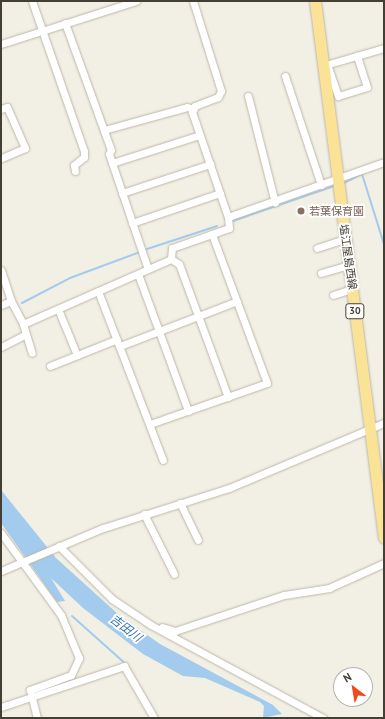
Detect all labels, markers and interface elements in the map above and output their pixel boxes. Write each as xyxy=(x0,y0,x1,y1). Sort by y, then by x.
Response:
place label: 若葉保育園 xyxy=(309,204,364,218)
marker: 若葉保育園 xyxy=(296,206,306,216)
street label: 塩江屋島西線 xyxy=(337,223,359,291)
road number: 30 xyxy=(345,303,365,319)
water label: 吉田川 xyxy=(107,611,145,645)
north arrow xyxy=(333,667,373,707)
text: N xyxy=(341,670,354,685)

